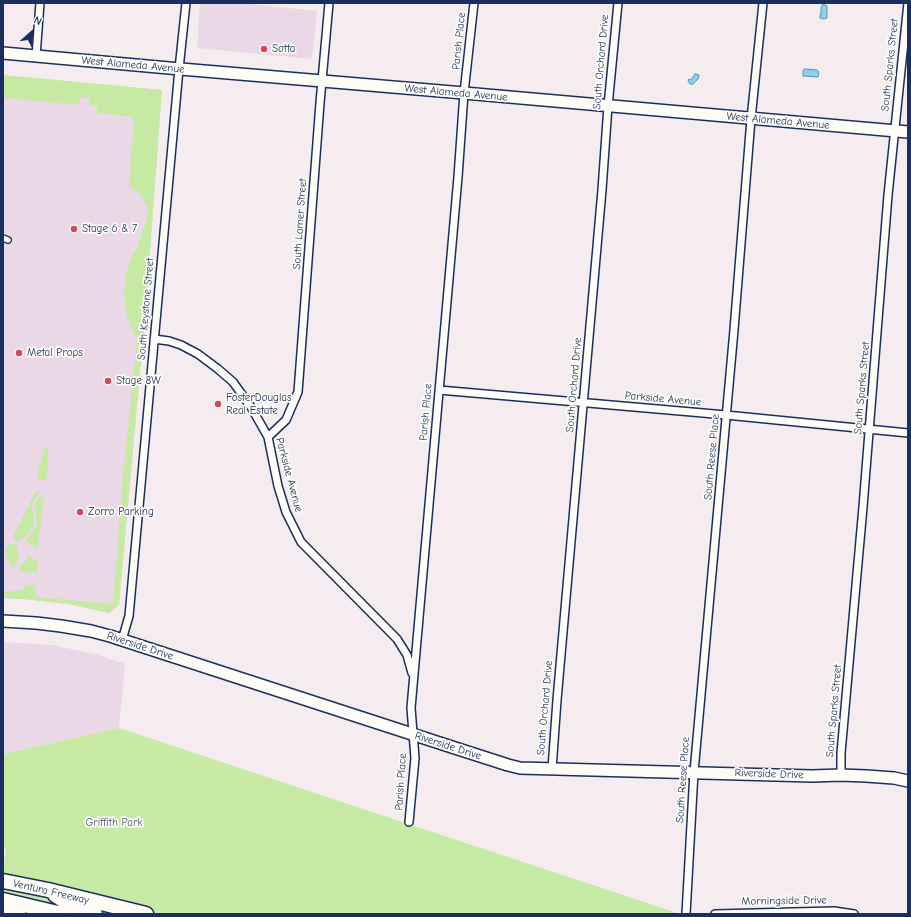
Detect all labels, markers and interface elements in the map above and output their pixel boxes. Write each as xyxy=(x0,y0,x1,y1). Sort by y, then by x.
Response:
north arrow xyxy=(12,12,52,52)
street label: Parish Place xyxy=(449,12,469,70)
text: N xyxy=(32,13,44,28)
street label: South Orchard Drive xyxy=(590,14,612,110)
street label: South Sparks Street xyxy=(879,18,901,112)
place label: Sotta xyxy=(272,42,295,56)
marker: Sotta xyxy=(259,44,269,54)
street label: West Alameda Avenue xyxy=(81,54,185,76)
street label: West Alameda Avenue xyxy=(404,82,508,104)
street label: West Alameda Avenue xyxy=(726,110,830,132)
street label: South Lamer Street xyxy=(290,178,310,270)
place label: Stage 6 & 7 xyxy=(82,222,137,236)
marker: Stage 6 & 7 xyxy=(69,224,79,234)
street label: South Keystone Street xyxy=(135,257,157,361)
street label: South Orchard Drive xyxy=(563,337,585,433)
street label: South Sparks Street xyxy=(851,341,873,435)
place label: Metal Props xyxy=(27,346,83,360)
marker: Metal Props xyxy=(14,348,24,358)
place label: Stage 8W xyxy=(116,374,161,388)
marker: Stage 8W xyxy=(103,376,113,386)
street label: Parish Place xyxy=(417,383,435,441)
street label: Parkside Avenue xyxy=(624,389,702,409)
place label: FosterDouglas Real Estate xyxy=(226,391,292,417)
marker: FosterDouglas Real Estate xyxy=(213,399,223,409)
street label: South Reese Place xyxy=(702,413,722,501)
street label: Parkside Avenue xyxy=(273,436,305,514)
place label: Zorro Parking xyxy=(88,505,154,519)
marker: Zorro Parking xyxy=(75,507,85,517)
street label: Riverside Drive xyxy=(105,629,175,663)
street label: South Orchard Drive xyxy=(534,660,556,756)
street label: South Sparks Street xyxy=(823,664,845,758)
street label: Riverside Drive xyxy=(413,729,483,763)
street label: South Reese Place xyxy=(673,736,693,824)
street label: Parish Place xyxy=(392,753,410,811)
street label: Riverside Drive xyxy=(734,766,804,782)
park label: Griffith Park xyxy=(85,816,143,830)
street label: Ventura Freeway xyxy=(12,877,90,907)
street label: Morningside Drive xyxy=(741,894,827,908)

